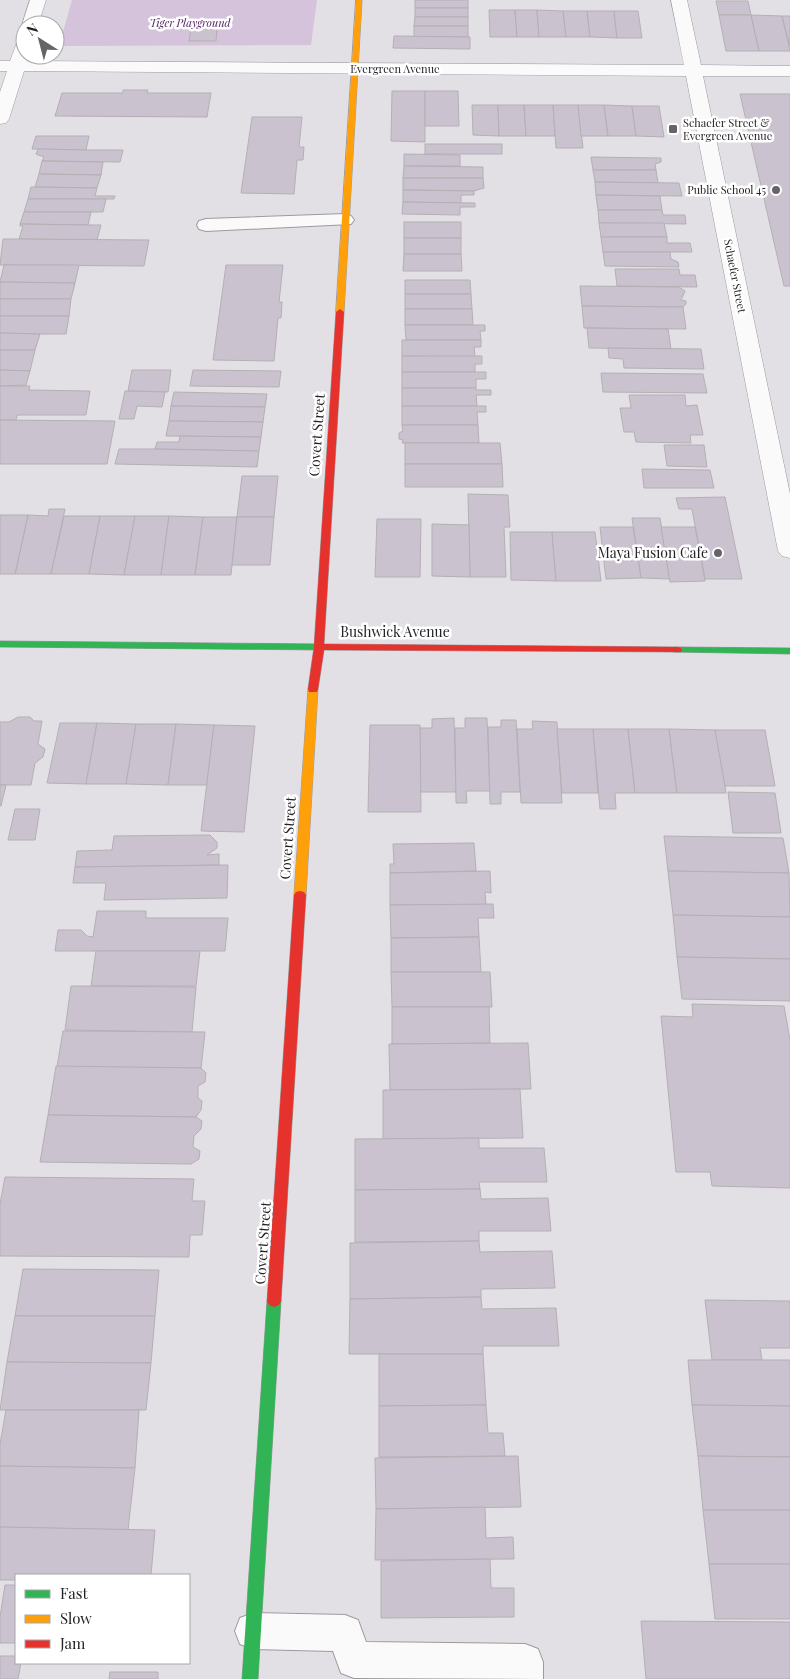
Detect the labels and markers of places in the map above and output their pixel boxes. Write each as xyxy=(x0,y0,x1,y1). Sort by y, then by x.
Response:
place label: Schaefer Street & Evergreen Avenue xyxy=(683,115,773,143)
marker: Schaefer Street & Evergreen Avenue xyxy=(667,123,679,135)
place label: Public School 45 xyxy=(687,182,766,197)
marker: Public School 45 xyxy=(770,184,782,196)
place label: Maya Fusion Cafe xyxy=(598,543,708,562)
marker: Maya Fusion Cafe xyxy=(712,547,724,559)

